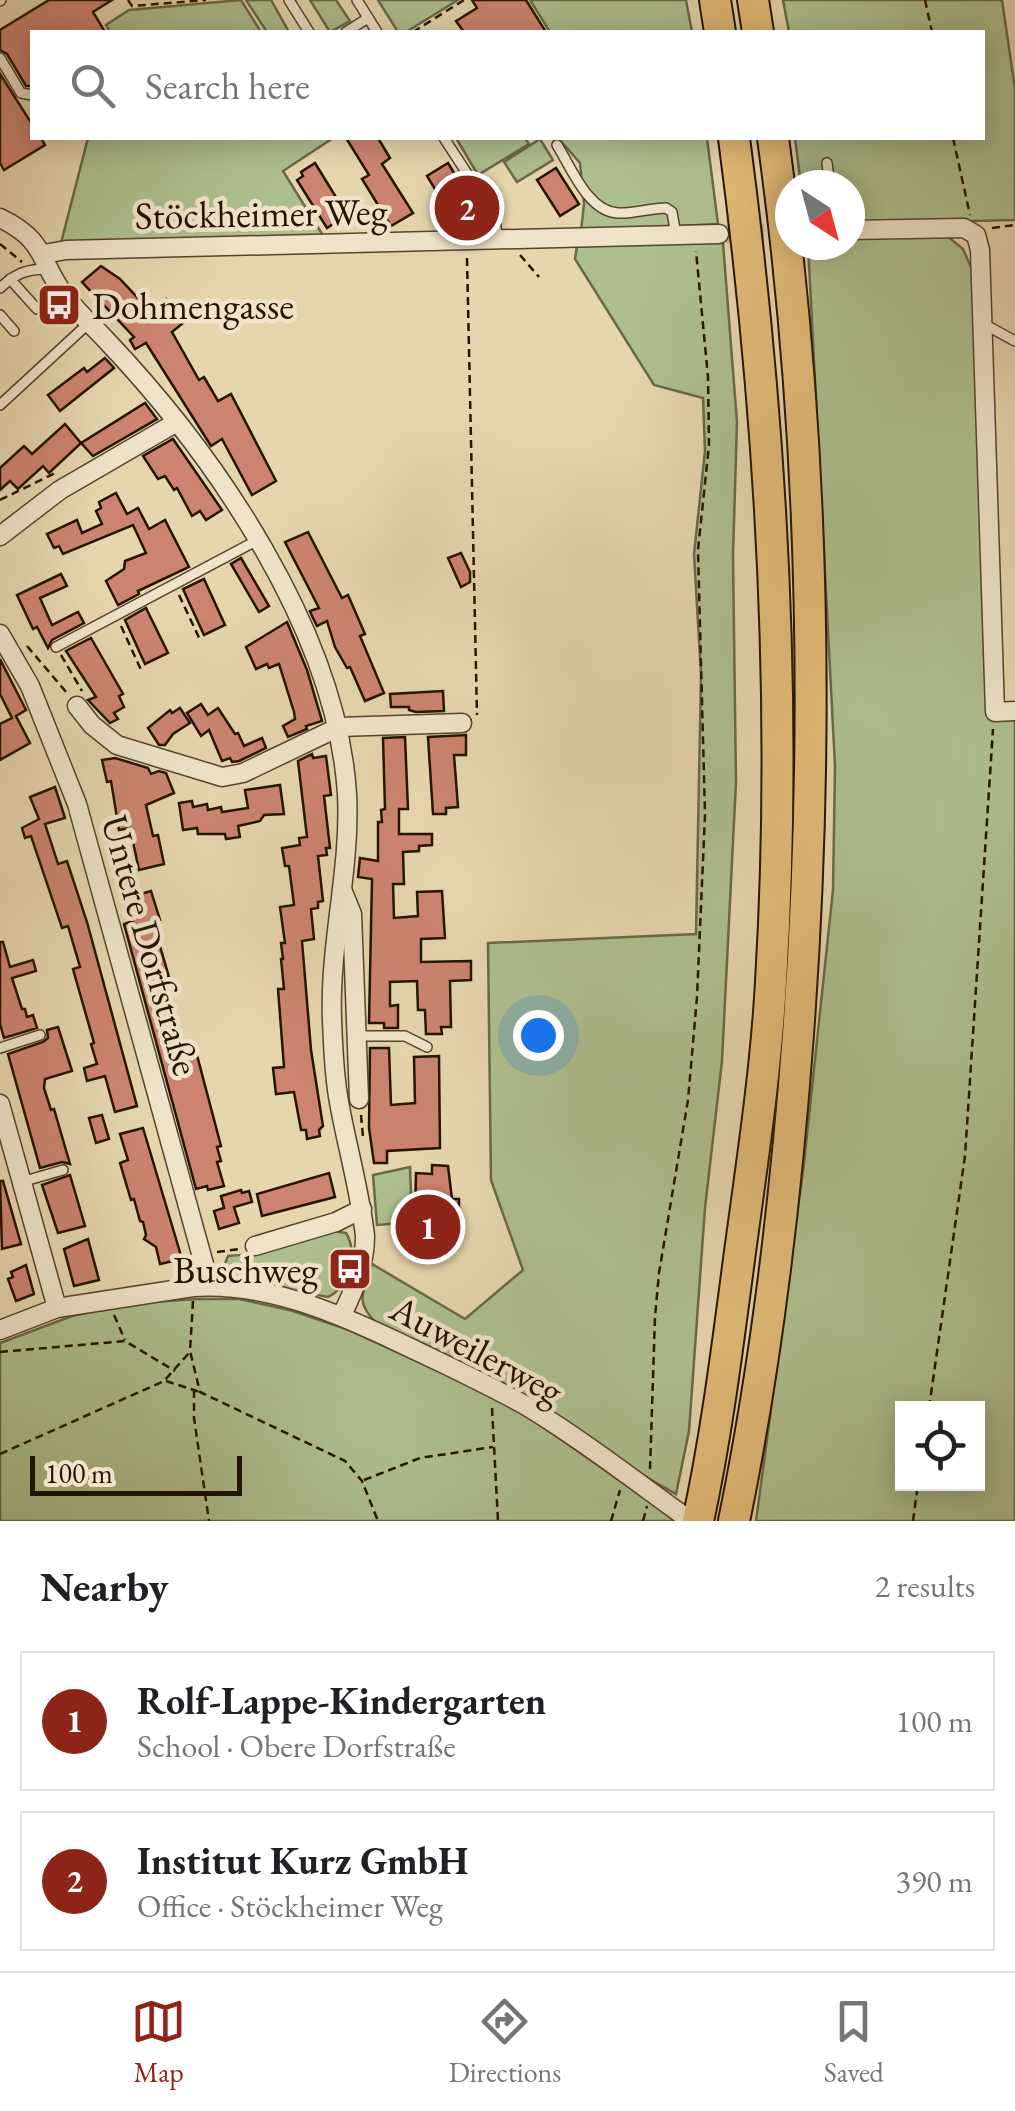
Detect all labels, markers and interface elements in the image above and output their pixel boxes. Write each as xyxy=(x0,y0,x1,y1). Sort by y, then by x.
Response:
search box xyxy=(30,30,985,140)
icon: search xyxy=(65,58,120,113)
text: Search here xyxy=(145,61,310,110)
pin: 2 xyxy=(434,170,500,246)
north arrow xyxy=(775,170,865,260)
street label: Stöckheimer Weg xyxy=(134,186,388,240)
place label: Dohmengasse xyxy=(92,281,294,330)
bus stop icon: Dohmengasse xyxy=(36,282,82,328)
street label: Untere Dorfstraße xyxy=(90,809,212,1081)
your location xyxy=(513,1010,564,1061)
pin: 1 xyxy=(396,1190,460,1264)
place label: Buschweg xyxy=(173,1245,318,1294)
bus stop icon: Buschweg xyxy=(327,1246,373,1292)
street label: Auweilerweg xyxy=(381,1283,572,1415)
map controls xyxy=(895,1401,985,1491)
button: locate xyxy=(895,1401,985,1491)
scale bar xyxy=(30,1451,242,1496)
text: 100 m xyxy=(45,1455,113,1491)
text: Nearby xyxy=(40,1559,169,1614)
text: 2 results xyxy=(875,1565,975,1607)
text: Rolf-Lappe-Kindergarten xyxy=(137,1676,546,1725)
text: 1 xyxy=(66,1700,83,1742)
text: 100 m xyxy=(896,1700,973,1742)
text: School · Obere Dorfstraße xyxy=(137,1725,456,1767)
text: Institut Kurz GmbH xyxy=(137,1836,468,1885)
text: 2 xyxy=(66,1860,83,1902)
text: 390 m xyxy=(896,1860,973,1902)
text: Office · Stöckheimer Weg xyxy=(137,1885,443,1927)
tab: Map xyxy=(131,1994,186,2090)
tab: Directions xyxy=(449,1994,561,2090)
tab: Saved xyxy=(824,1994,884,2090)

